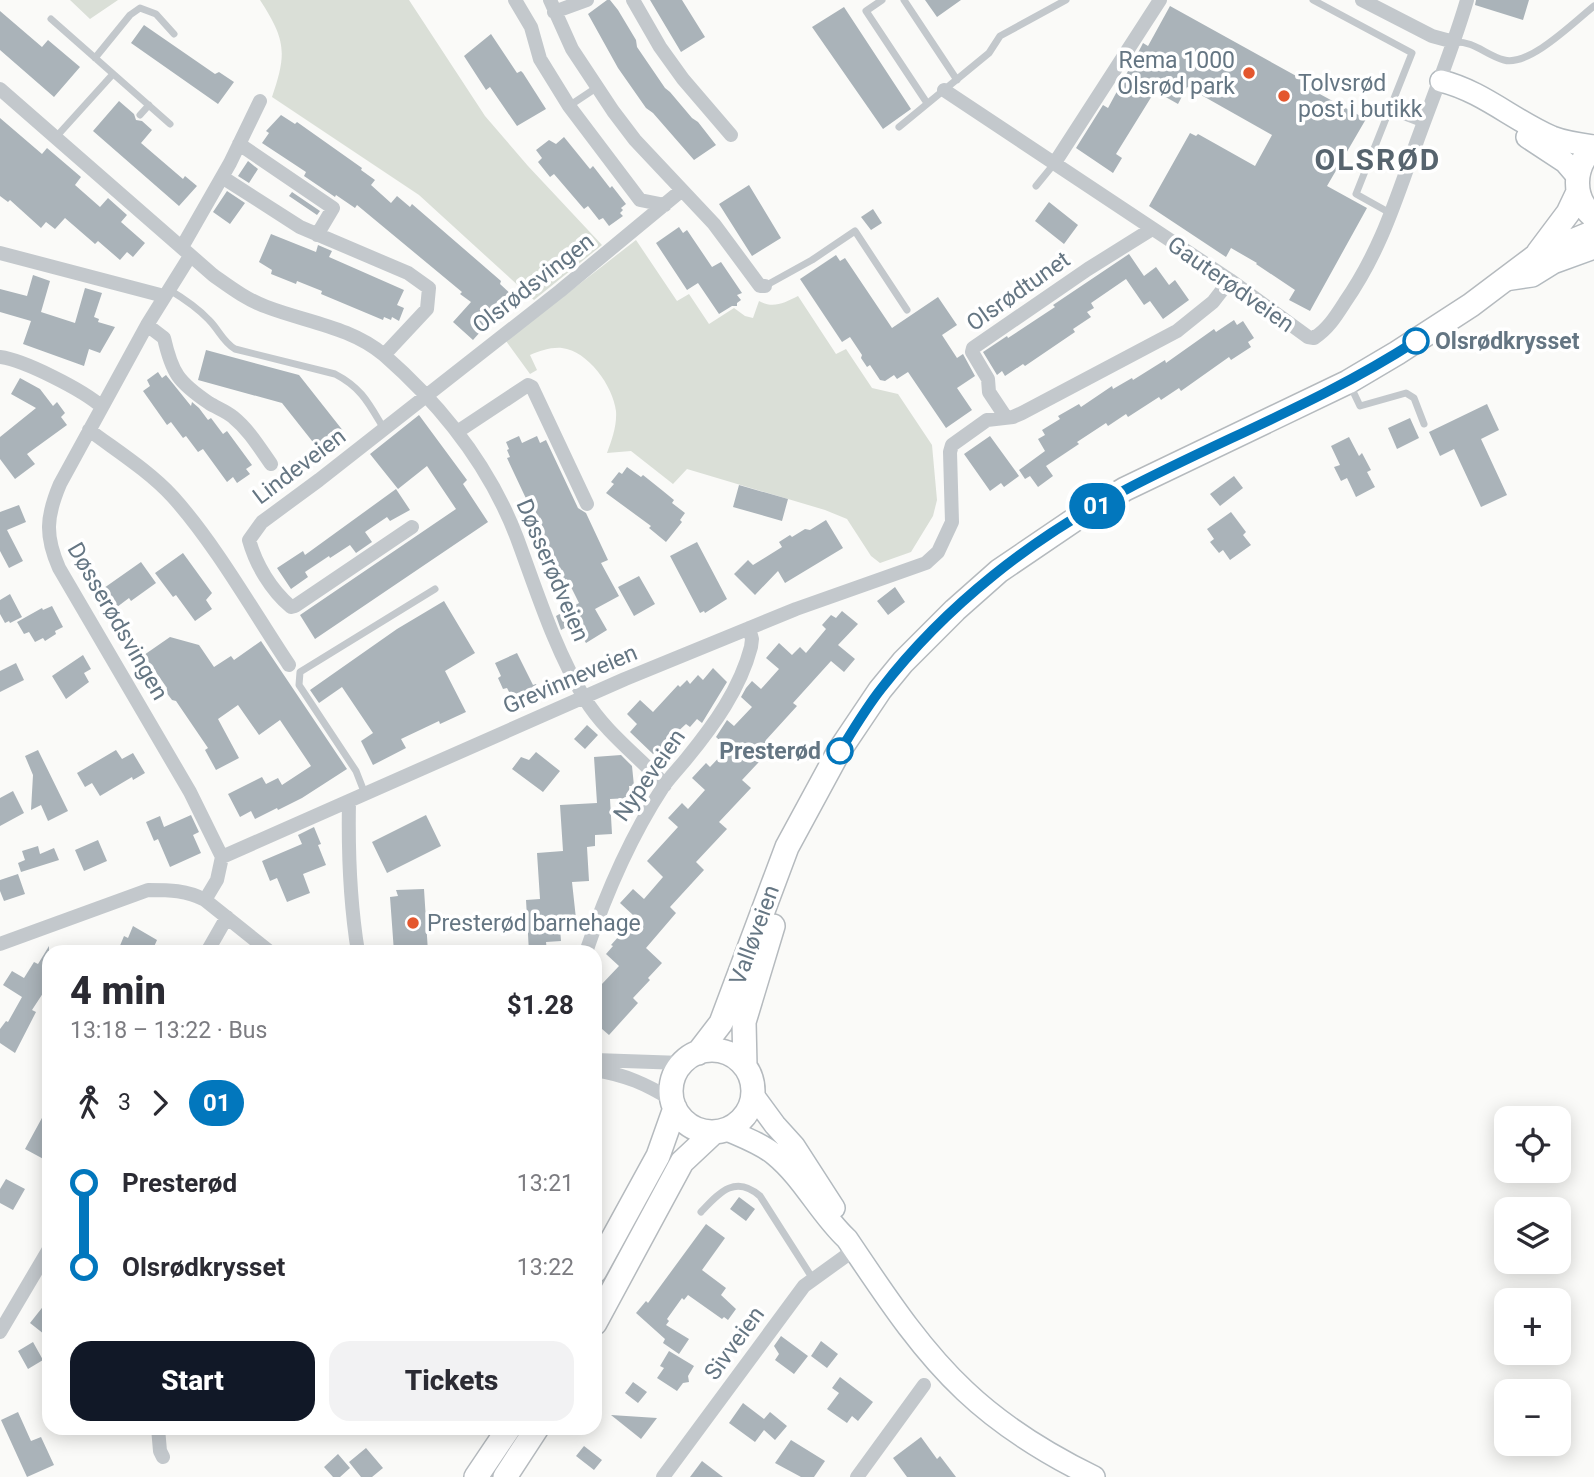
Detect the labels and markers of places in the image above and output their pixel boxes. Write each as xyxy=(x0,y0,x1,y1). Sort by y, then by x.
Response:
place label: Rema 1000 Olsrød park xyxy=(1117,47,1235,100)
marker: Rema 1000 Olsrød park xyxy=(1241,65,1257,81)
place label: Tolvsrød post i butikk xyxy=(1298,70,1423,123)
marker: Tolvsrød post i butikk xyxy=(1276,88,1292,104)
marker: Olsrødkrysset xyxy=(1403,328,1429,354)
place label: Olsrødkrysset xyxy=(1435,328,1580,355)
place label: Presterød xyxy=(719,738,821,765)
marker: Presterød xyxy=(827,738,853,764)
place label: Presterød barnehage xyxy=(427,910,641,937)
marker: Presterød barnehage xyxy=(405,915,421,931)

